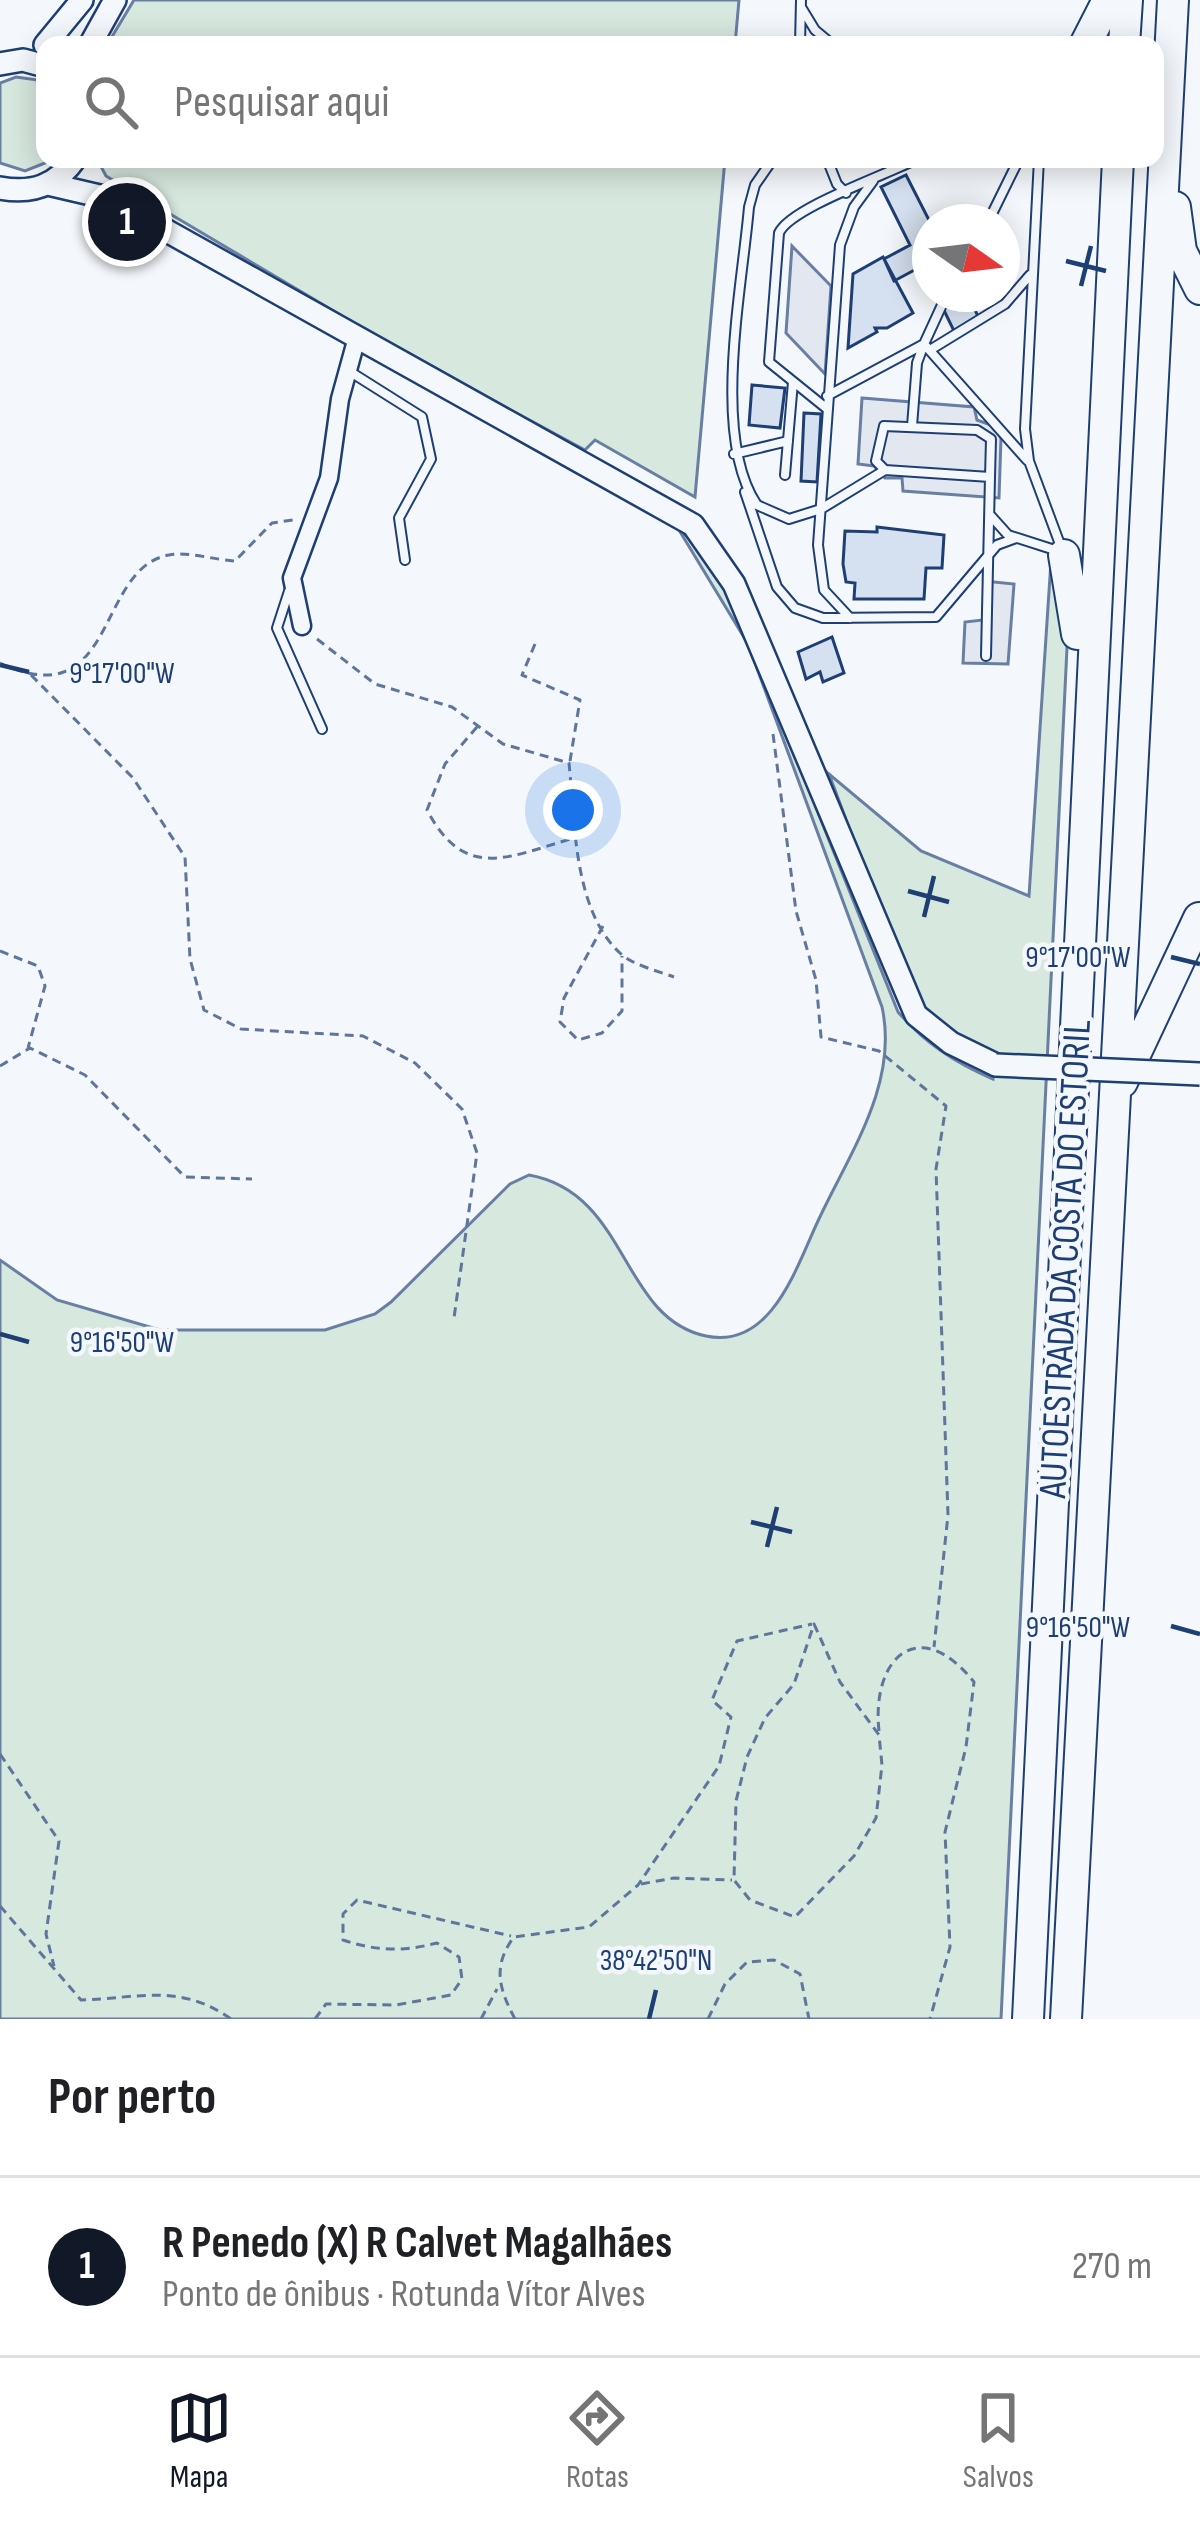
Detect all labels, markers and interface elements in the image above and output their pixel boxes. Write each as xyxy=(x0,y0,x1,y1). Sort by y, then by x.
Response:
search box xyxy=(36,36,1164,168)
icon: search xyxy=(78,69,144,135)
text: Pesquisar aqui xyxy=(174,75,390,130)
pin: 1 xyxy=(88,177,166,267)
north arrow xyxy=(912,204,1020,312)
text: 9°17'00"W xyxy=(69,656,175,692)
your location xyxy=(543,780,603,840)
text: 9°17'00"W xyxy=(1025,940,1131,976)
street label: AUTOESTRADA DA COSTA DO ESTORIL xyxy=(1030,1019,1102,1500)
text: 9°16'50"W xyxy=(70,1325,175,1361)
text: 9°16'50"W xyxy=(1026,1610,1131,1646)
text: 38°42'50"N xyxy=(600,1943,712,1979)
text: Por perto xyxy=(48,2067,216,2128)
text: R Penedo (X) R Calvet Magalhães xyxy=(162,2216,672,2271)
text: 1 xyxy=(79,2243,95,2290)
text: 270 m xyxy=(1072,2243,1152,2290)
text: Ponto de ônibus · Rotunda Vítor Alves xyxy=(162,2271,645,2318)
tab: Mapa xyxy=(166,2385,232,2497)
tab: Rotas xyxy=(564,2385,630,2497)
tab: Salvos xyxy=(963,2385,1034,2497)

